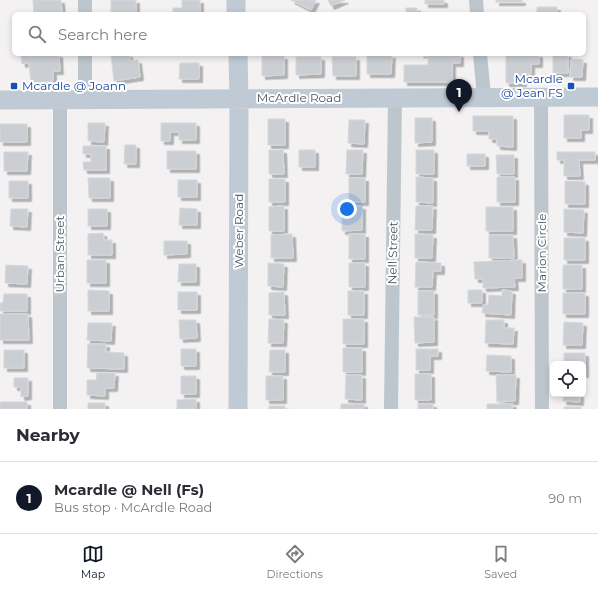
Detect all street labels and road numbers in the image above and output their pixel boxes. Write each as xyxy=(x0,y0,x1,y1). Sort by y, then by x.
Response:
street label: McArdle Road xyxy=(257,90,341,105)
street label: Weber Road xyxy=(231,194,246,268)
street label: Marion Circle xyxy=(534,214,549,292)
street label: Urban Street xyxy=(52,215,67,292)
street label: Nell Street xyxy=(384,221,401,285)

